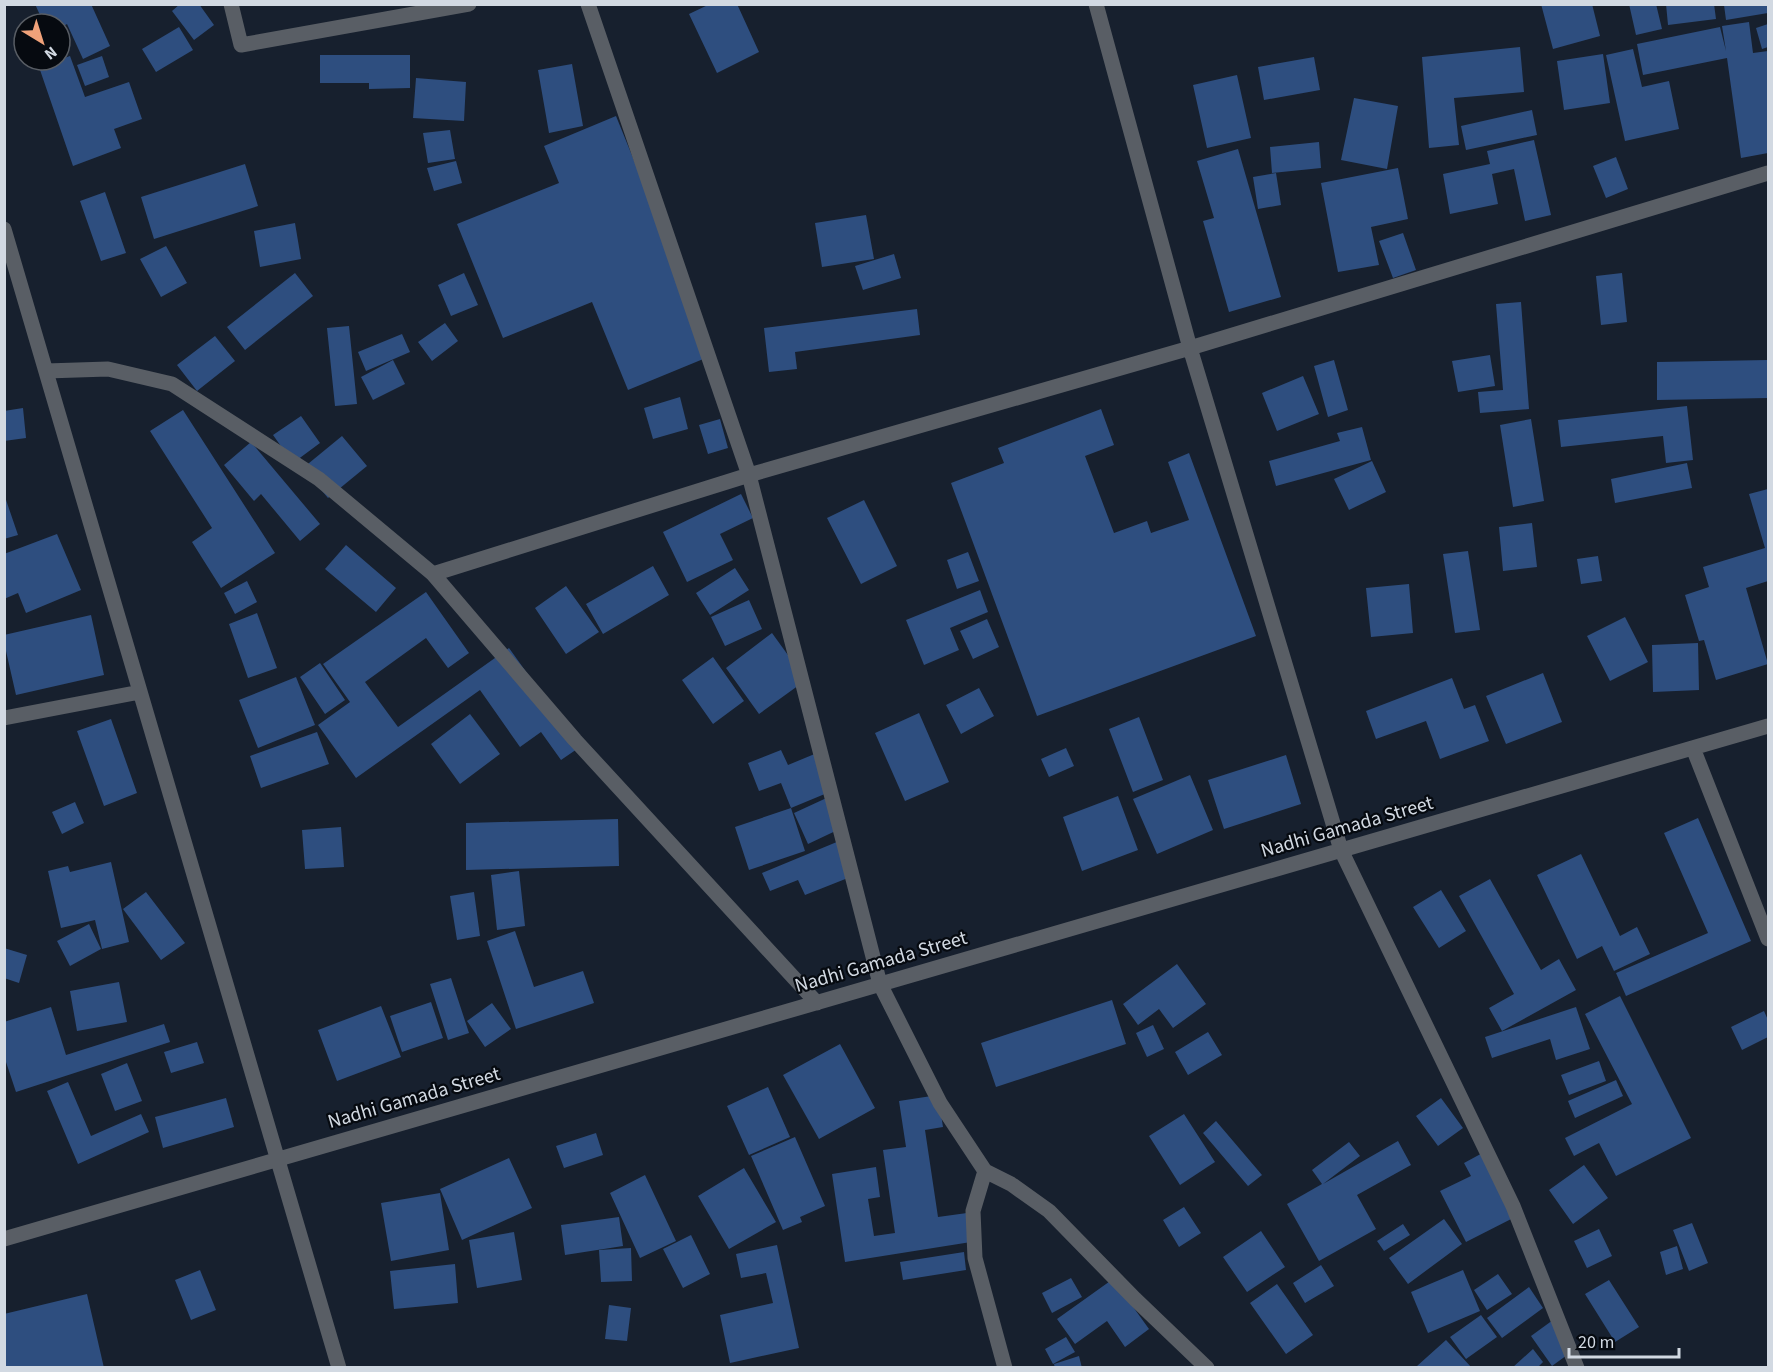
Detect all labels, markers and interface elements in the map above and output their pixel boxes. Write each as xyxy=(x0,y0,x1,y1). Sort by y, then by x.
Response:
north arrow xyxy=(12,12,72,72)
text: N xyxy=(40,41,62,65)
street label: Nadhi Gamada Street xyxy=(1257,789,1437,865)
street label: Nadhi Gamada Street xyxy=(791,924,971,1000)
street label: Nadhi Gamada Street xyxy=(324,1060,504,1136)
scale bar xyxy=(1569,1321,1678,1359)
text: 20 m xyxy=(1578,1330,1614,1355)

